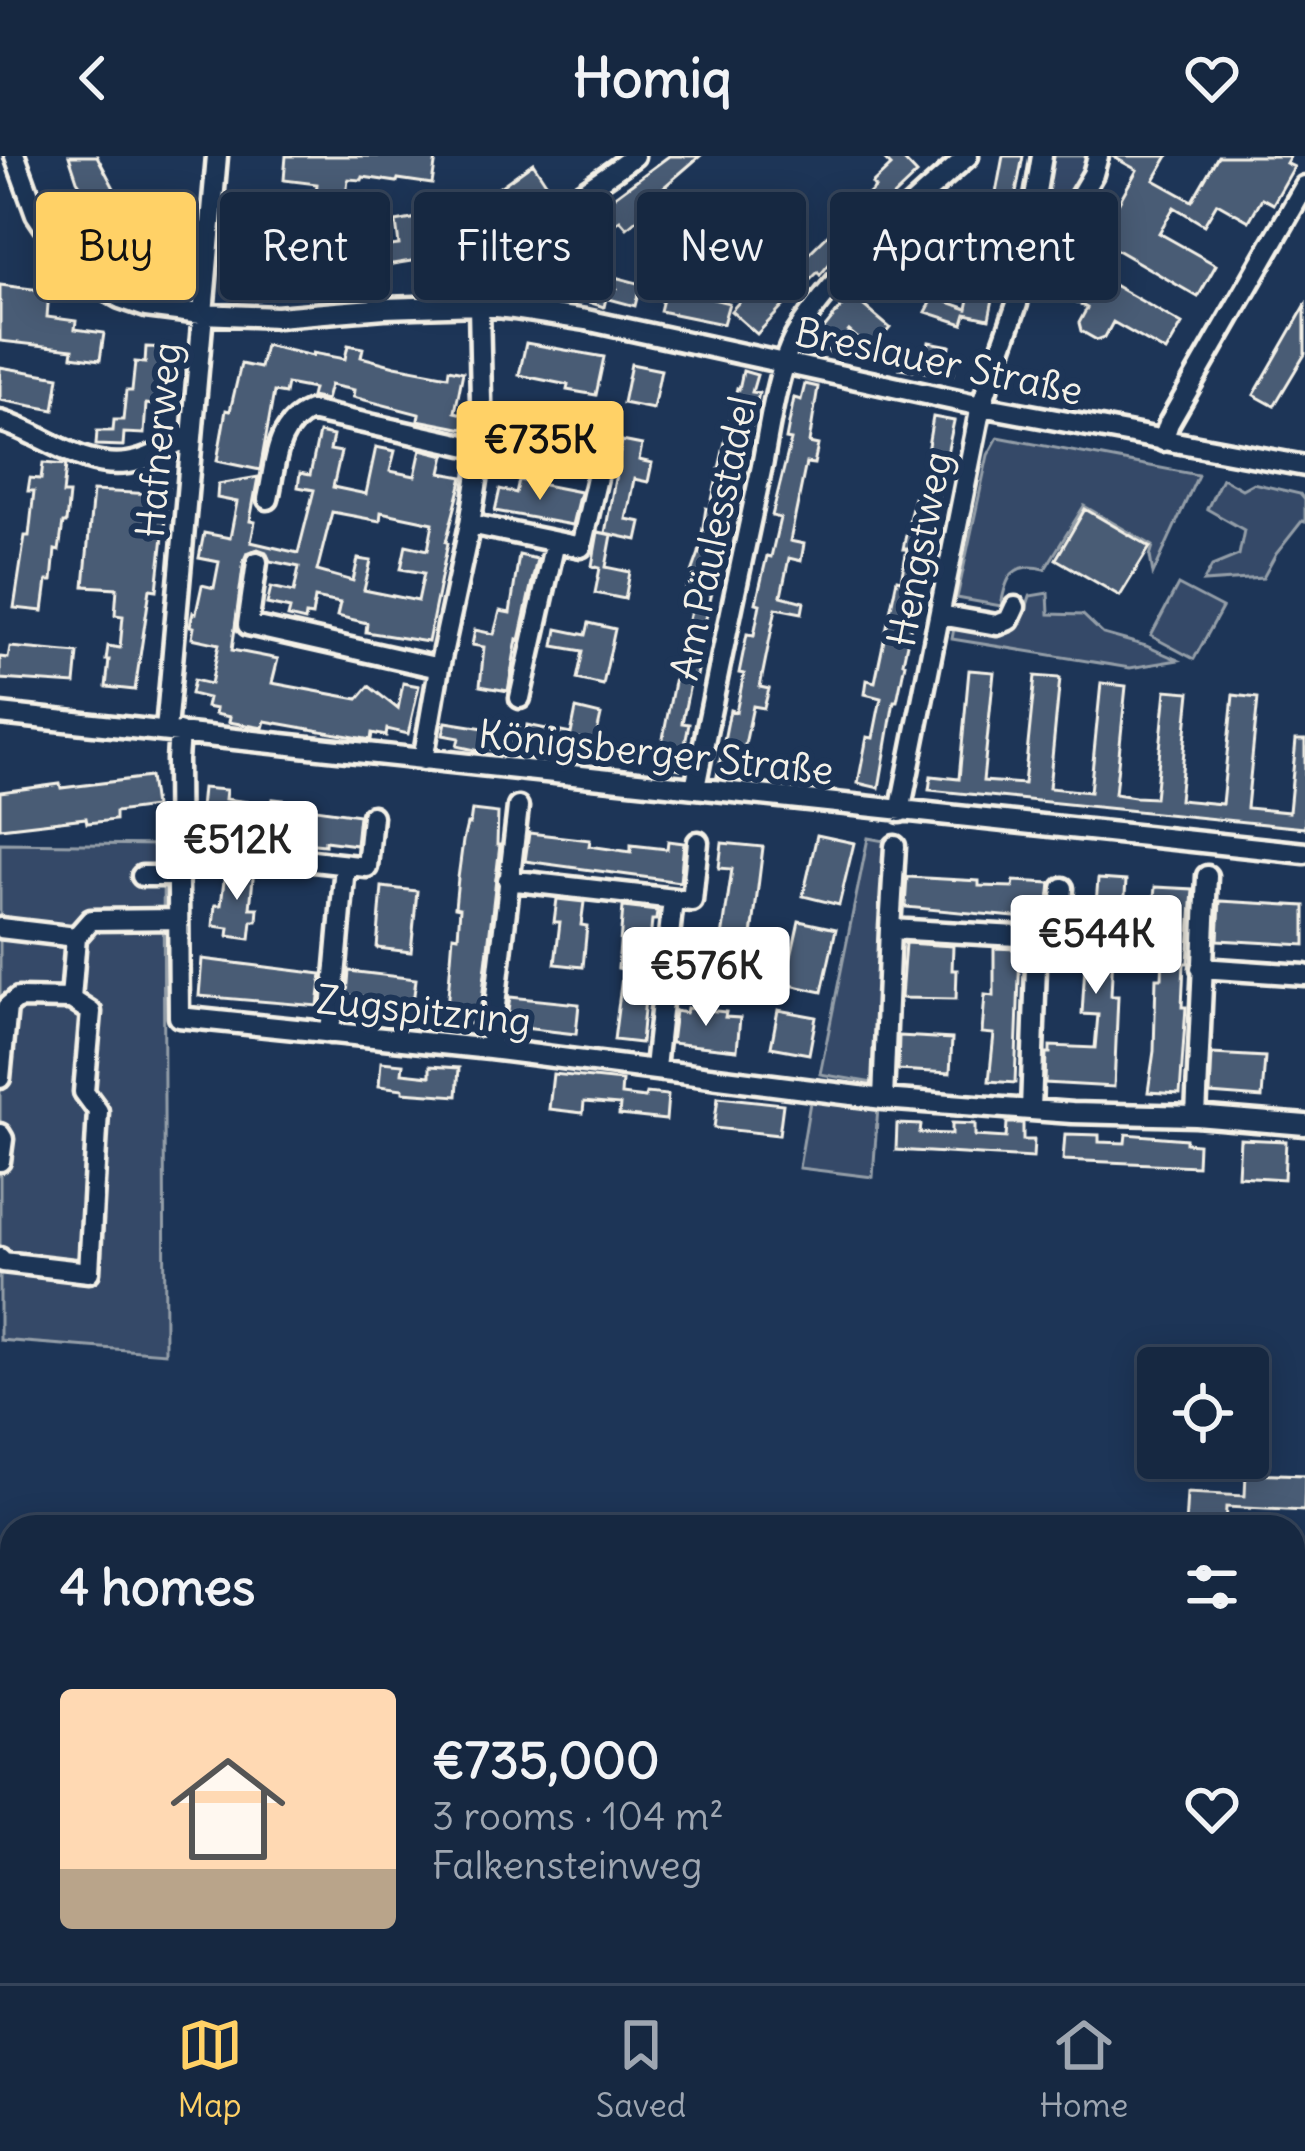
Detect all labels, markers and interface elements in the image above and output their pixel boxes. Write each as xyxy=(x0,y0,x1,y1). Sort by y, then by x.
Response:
text: Homiq xyxy=(573,44,732,112)
icon: back xyxy=(60,45,126,111)
icon: heart xyxy=(1179,45,1245,111)
chip: Buy xyxy=(36,192,196,300)
chip: Rent xyxy=(220,192,390,300)
chip: Filters xyxy=(414,192,613,300)
chip: New xyxy=(637,192,806,300)
chip: Apartment xyxy=(830,192,1118,300)
street label: Breslauer Straße xyxy=(791,307,1087,416)
street label: Hafnerweg xyxy=(126,340,191,540)
street label: Am Päulesstadel xyxy=(659,392,767,684)
pin: €735K xyxy=(456,401,624,503)
text: €735K xyxy=(484,415,596,464)
street label: Hengstweg xyxy=(877,448,962,651)
street label: Königsberger Straße xyxy=(476,709,836,795)
pin: €512K xyxy=(153,801,321,903)
text: €512K xyxy=(183,815,291,864)
pin: €544K xyxy=(1012,895,1180,997)
text: €544K xyxy=(1038,909,1154,958)
pin: €576K xyxy=(622,927,790,1029)
text: €576K xyxy=(650,941,762,990)
street label: Zugspitzring xyxy=(314,975,533,1046)
map controls xyxy=(1137,1347,1269,1479)
button: locate xyxy=(1137,1347,1269,1479)
icon: filters xyxy=(1179,1554,1245,1620)
text: 4 homes xyxy=(60,1555,255,1619)
text: €735,000 xyxy=(432,1728,659,1792)
icon: home xyxy=(156,1737,300,1881)
icon: heart xyxy=(1179,1776,1245,1842)
text: 3 rooms · 104 m² xyxy=(432,1792,724,1841)
text: Falkensteinweg xyxy=(432,1841,702,1890)
tab: Map xyxy=(177,2012,243,2126)
tab: Saved xyxy=(596,2012,686,2126)
tab: Home xyxy=(1039,2012,1128,2126)

